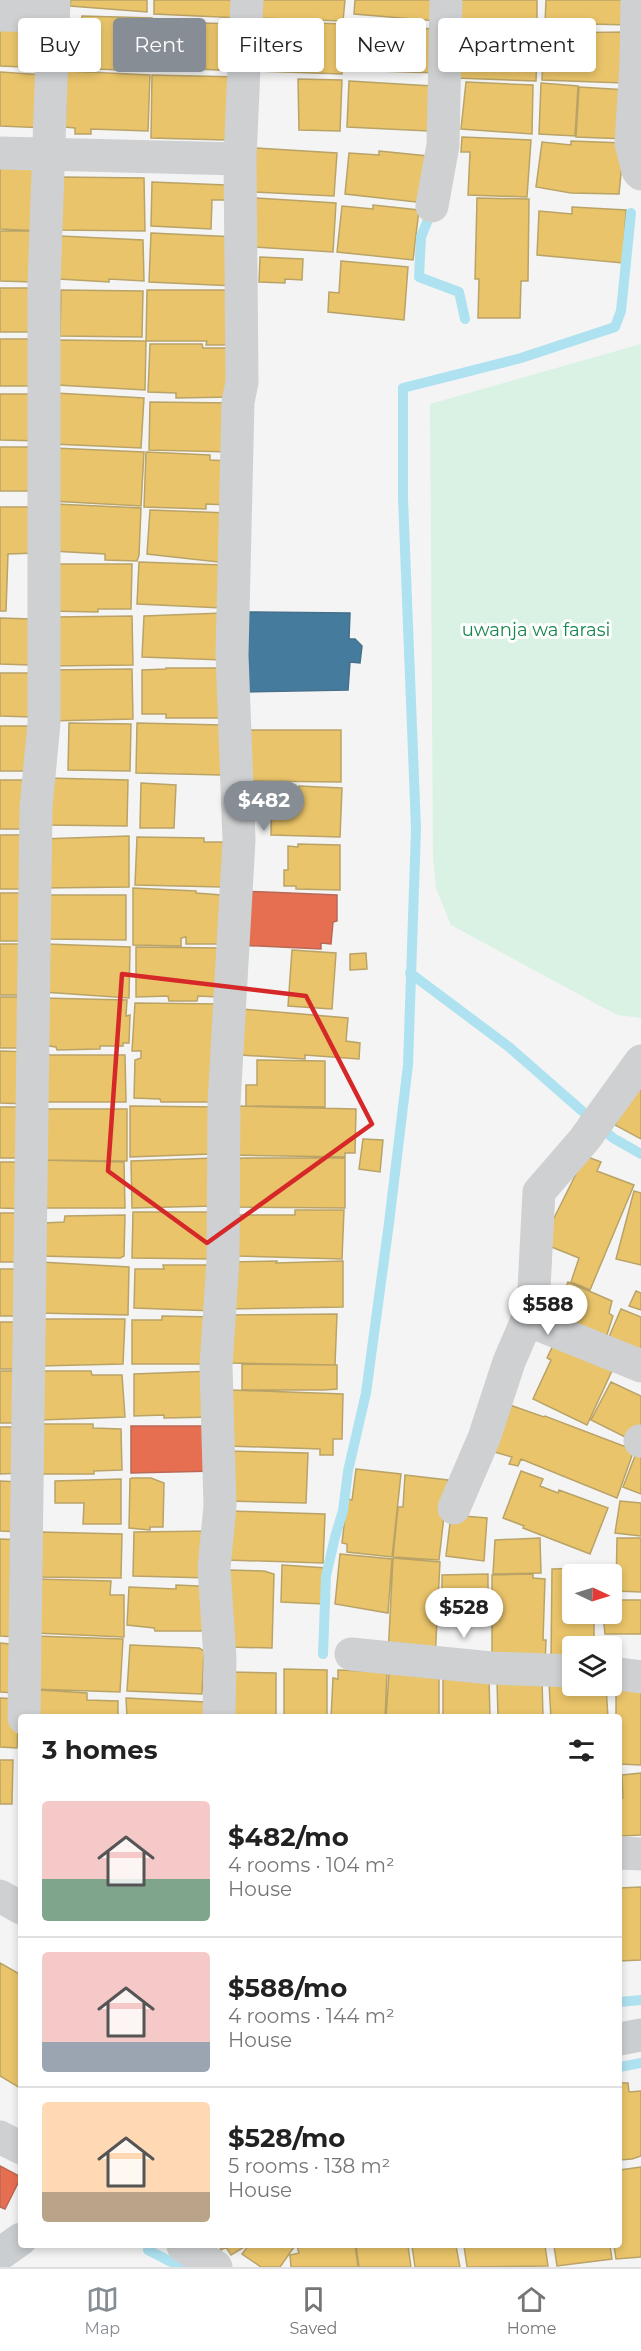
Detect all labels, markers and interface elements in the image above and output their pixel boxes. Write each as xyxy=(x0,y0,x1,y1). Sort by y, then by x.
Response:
chip: Buy xyxy=(18,18,101,72)
chip: Rent xyxy=(113,18,206,72)
chip: Filters xyxy=(218,18,324,72)
chip: New xyxy=(336,18,426,72)
chip: Apartment xyxy=(438,18,596,72)
park label: uwanja wa farasi xyxy=(462,619,610,641)
pin: $482 xyxy=(228,781,300,832)
text: $482 xyxy=(238,788,290,812)
pin: $588 xyxy=(512,1285,584,1336)
text: $588 xyxy=(522,1292,574,1316)
north arrow xyxy=(562,1564,622,1624)
map controls xyxy=(562,1564,622,1696)
pin: $528 xyxy=(428,1588,500,1639)
text: $528 xyxy=(439,1595,489,1619)
button: layers xyxy=(562,1636,622,1696)
text: 3 homes xyxy=(42,1734,157,1766)
icon: filters xyxy=(565,1734,598,1767)
text: $482/mo xyxy=(228,1821,349,1853)
icon: home xyxy=(90,1825,162,1897)
text: 4 rooms · 104 m² xyxy=(228,1853,395,1877)
text: House xyxy=(228,1877,292,1901)
text: $588/mo xyxy=(228,1972,347,2004)
icon: home xyxy=(90,1976,162,2048)
text: 4 rooms · 144 m² xyxy=(228,2004,395,2028)
text: House xyxy=(228,2028,292,2052)
text: $528/mo xyxy=(228,2122,345,2154)
icon: home xyxy=(90,2126,162,2198)
text: 5 rooms · 138 m² xyxy=(228,2154,390,2178)
text: House xyxy=(228,2178,292,2202)
tab: Map xyxy=(85,2283,120,2338)
tab: Saved xyxy=(289,2283,337,2338)
tab: Home xyxy=(507,2283,556,2338)

